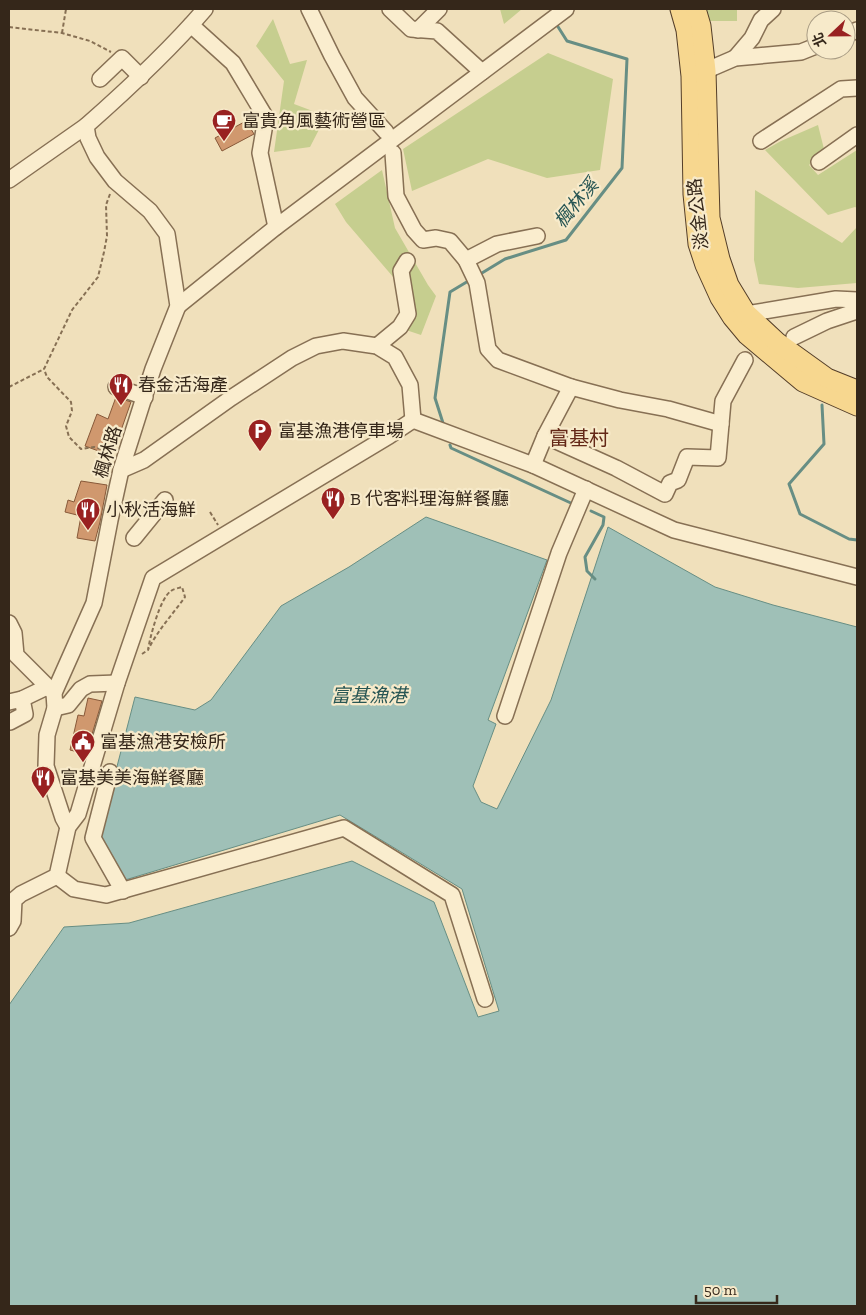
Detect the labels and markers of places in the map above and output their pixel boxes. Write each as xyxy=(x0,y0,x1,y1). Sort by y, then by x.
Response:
cafe icon: 富貴角風藝術營區 xyxy=(211,108,237,142)
place label: 富貴角風藝術營區 xyxy=(242,110,386,132)
restaurant icon: 春金活海產 xyxy=(108,372,134,406)
place label: 春金活海產 xyxy=(138,374,228,396)
parking icon: 富基漁港停車場 xyxy=(247,418,273,452)
place label: 富基漁港停車場 xyxy=(278,420,404,442)
restaurant icon: B 代客料理海鮮餐廳 xyxy=(320,486,346,520)
place label: B 代客料理海鮮餐廳 xyxy=(350,488,509,510)
restaurant icon: 小秋活海鮮 xyxy=(75,497,101,531)
place label: 小秋活海鮮 xyxy=(106,499,196,521)
public building icon: 富基漁港安檢所 xyxy=(70,729,96,763)
place label: 富基漁港安檢所 xyxy=(100,731,226,753)
restaurant icon: 富基美美海鮮餐廳 xyxy=(30,765,56,799)
place label: 富基美美海鮮餐廳 xyxy=(60,767,204,789)

